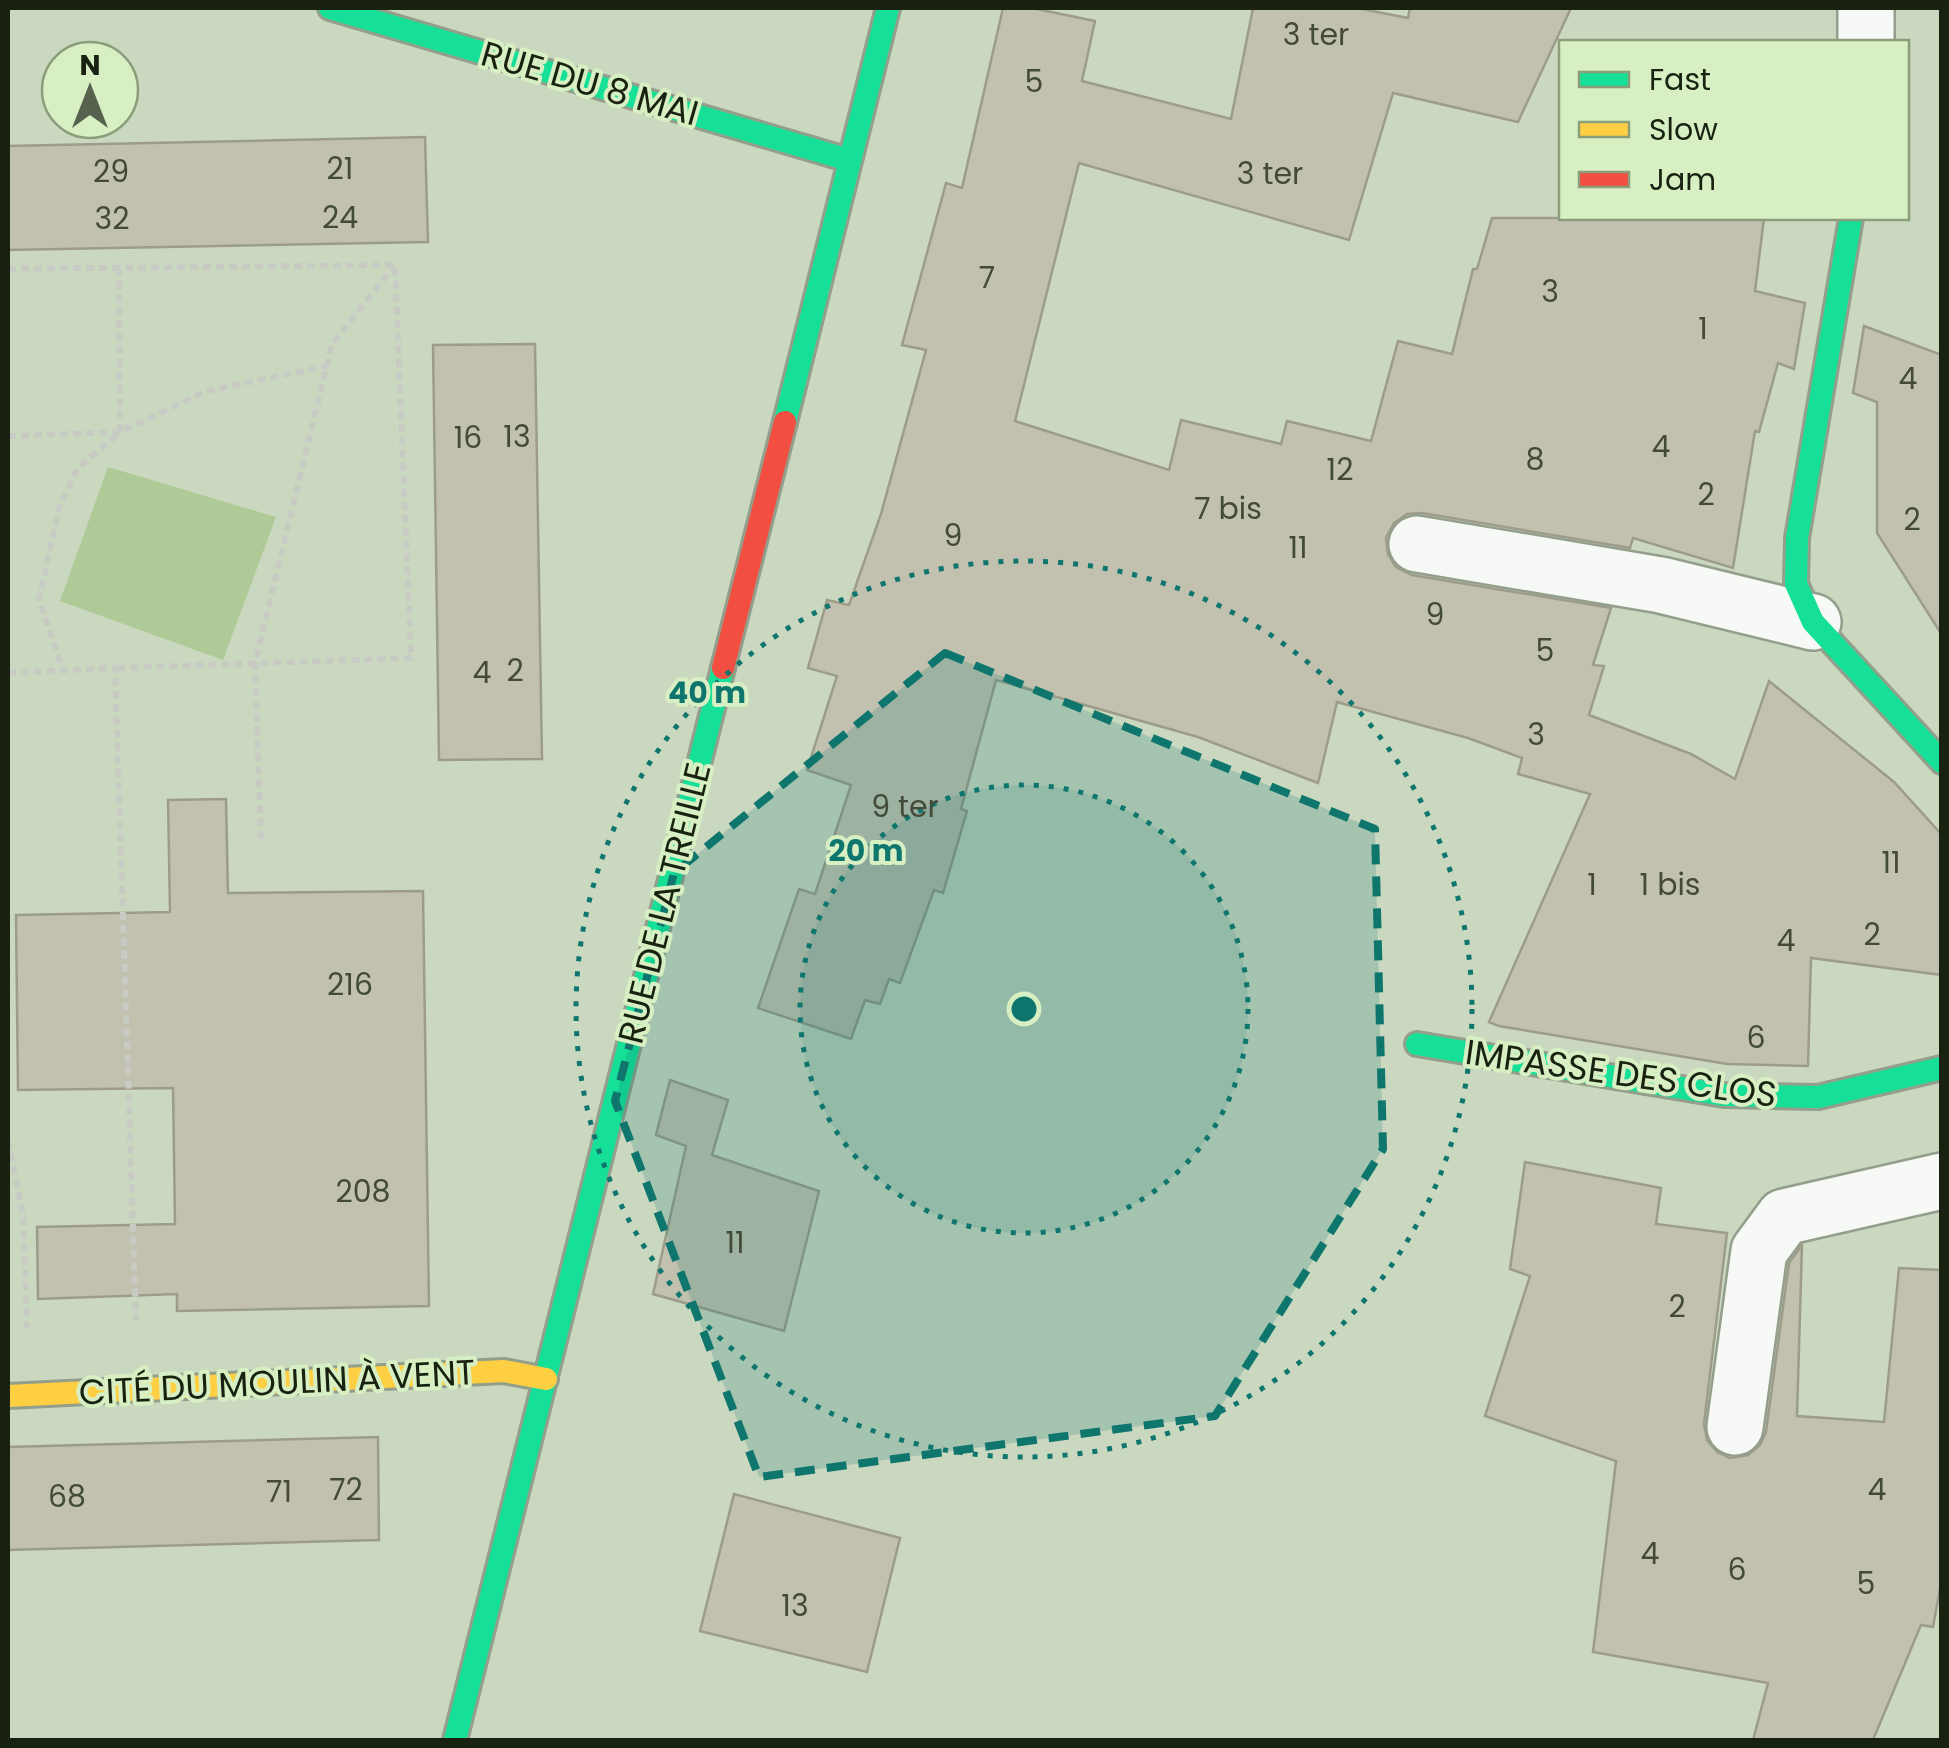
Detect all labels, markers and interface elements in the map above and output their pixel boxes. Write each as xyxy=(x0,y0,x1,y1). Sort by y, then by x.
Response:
house number: 3 ter xyxy=(1283,13,1349,56)
street label: RUE DU 8 MAI xyxy=(476,29,704,137)
north arrow xyxy=(40,40,140,140)
legend xyxy=(1559,40,1909,220)
text: N xyxy=(79,46,101,85)
text: Fast xyxy=(1649,58,1711,101)
house number: 5 xyxy=(1025,60,1043,103)
text: Slow xyxy=(1649,108,1718,151)
house number: 21 xyxy=(327,147,353,190)
house number: 29 xyxy=(93,150,129,193)
house number: 3 ter xyxy=(1237,152,1303,195)
text: Jam xyxy=(1649,158,1716,201)
house number: 24 xyxy=(322,196,358,239)
house number: 32 xyxy=(95,197,129,240)
house number: 7 xyxy=(979,256,995,299)
house number: 3 xyxy=(1541,270,1559,313)
house number: 1 xyxy=(1698,307,1708,350)
house number: 4 xyxy=(1899,357,1917,400)
house number: 13 xyxy=(503,415,531,458)
house number: 16 xyxy=(454,416,482,459)
house number: 4 xyxy=(1652,425,1670,468)
house number: 8 xyxy=(1526,438,1544,481)
house number: 12 xyxy=(1327,448,1353,491)
house number: 2 xyxy=(1697,473,1715,516)
house number: 7 bis xyxy=(1194,487,1262,530)
house number: 2 xyxy=(1903,498,1921,541)
house number: 9 xyxy=(944,514,962,557)
house number: 11 xyxy=(1288,526,1308,569)
house number: 9 xyxy=(1426,593,1444,636)
house number: 5 xyxy=(1536,629,1554,672)
house number: 2 xyxy=(506,649,524,692)
house number: 4 xyxy=(473,651,491,694)
text: 40 m xyxy=(668,671,746,714)
house number: 3 xyxy=(1527,713,1545,756)
street label: RUE DE LA TREILLE xyxy=(605,758,723,1048)
house number: 9 ter xyxy=(871,785,939,828)
text: 20 m xyxy=(829,829,903,872)
house number: 11 xyxy=(1881,841,1901,884)
house number: 1 xyxy=(1587,863,1597,906)
house number: 1 bis xyxy=(1640,863,1700,906)
house number: 2 xyxy=(1863,913,1881,956)
house number: 4 xyxy=(1777,919,1795,962)
house number: 216 xyxy=(327,963,373,1006)
centre of rings xyxy=(1006,991,1042,1027)
house number: 6 xyxy=(1746,1016,1766,1059)
street label: IMPASSE DES CLOS xyxy=(1462,1027,1780,1119)
house number: 208 xyxy=(335,1170,391,1213)
house number: 11 xyxy=(725,1221,745,1264)
house number: 2 xyxy=(1668,1285,1686,1328)
street label: CITÉ DU MOULIN À VENT xyxy=(78,1347,476,1417)
house number: 72 xyxy=(329,1468,363,1511)
house number: 4 xyxy=(1868,1468,1886,1511)
house number: 71 xyxy=(266,1470,292,1513)
house number: 68 xyxy=(48,1475,86,1518)
house number: 4 xyxy=(1641,1532,1659,1575)
house number: 6 xyxy=(1727,1548,1747,1591)
house number: 5 xyxy=(1857,1562,1875,1605)
house number: 13 xyxy=(781,1584,809,1627)

